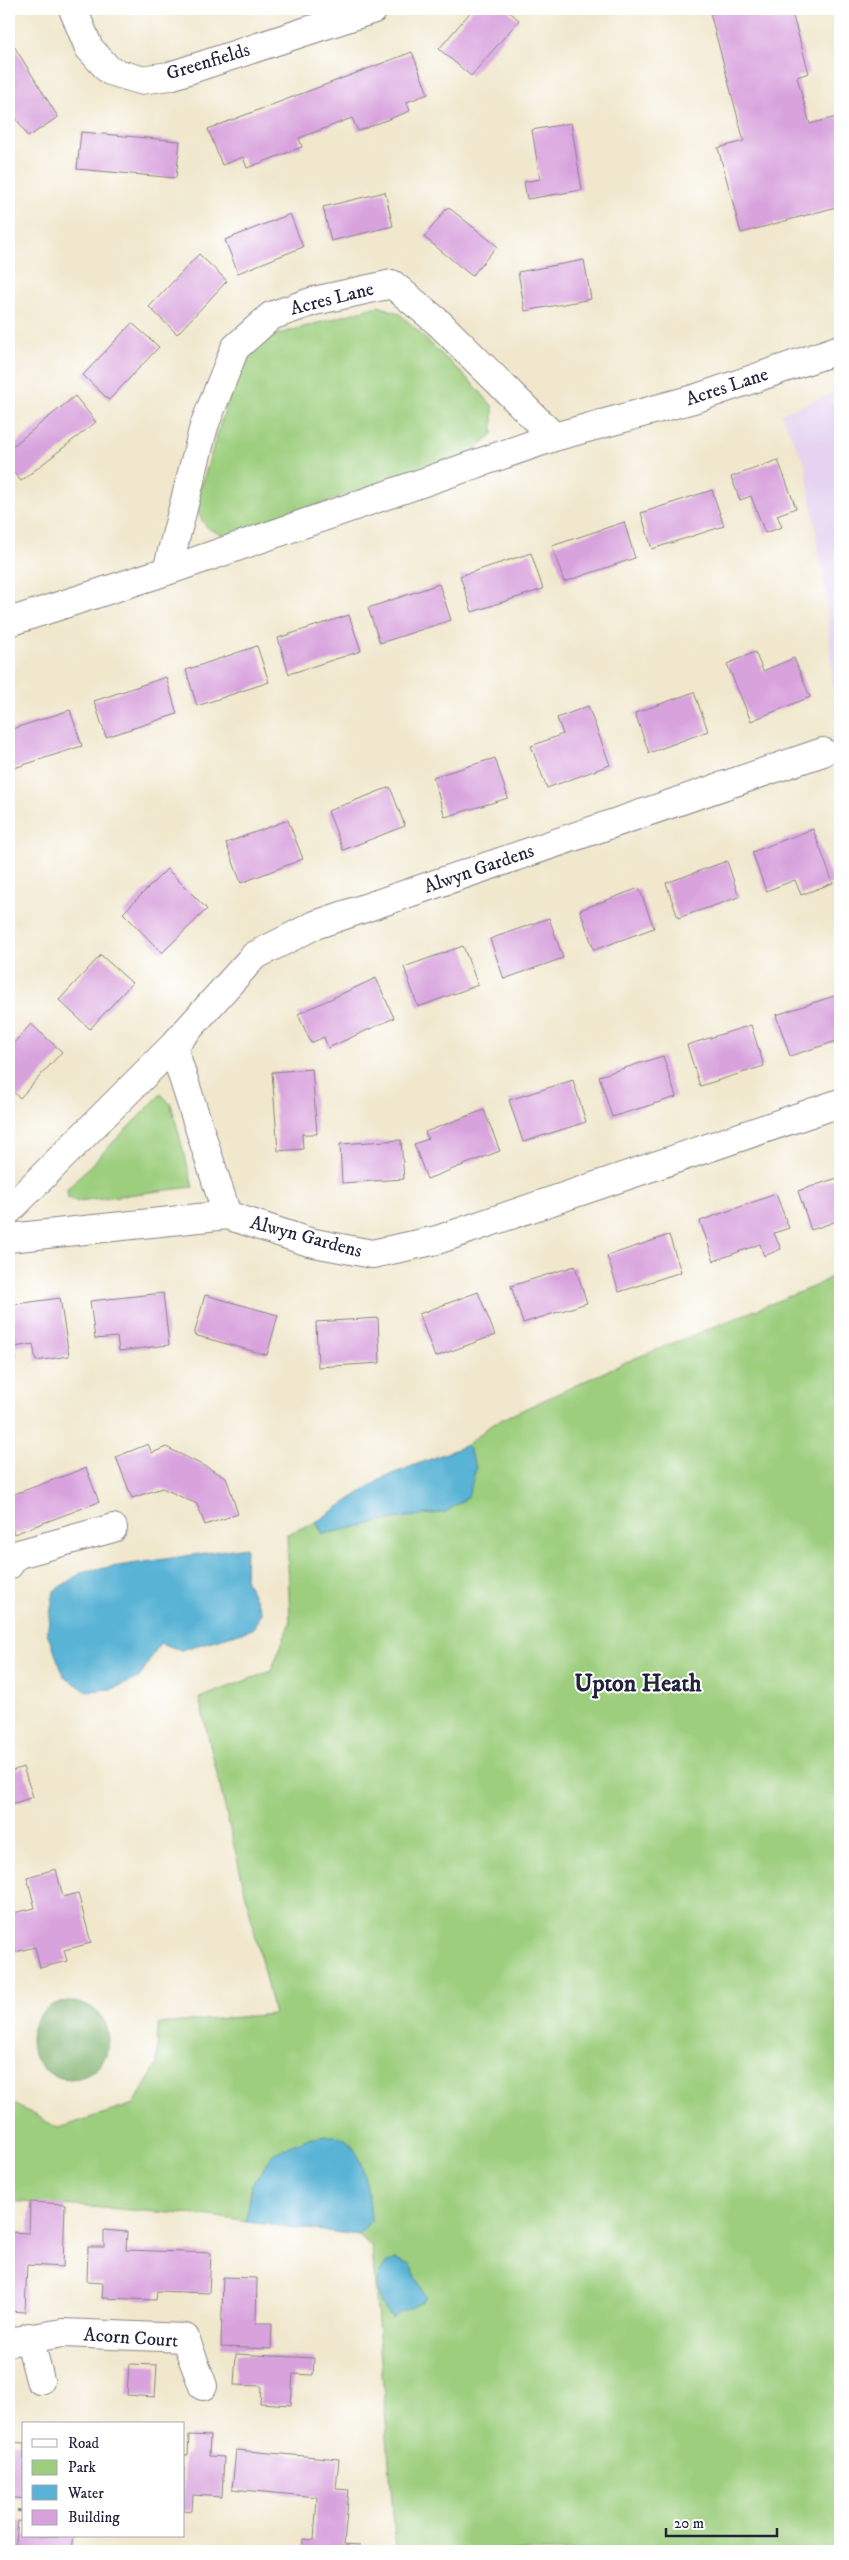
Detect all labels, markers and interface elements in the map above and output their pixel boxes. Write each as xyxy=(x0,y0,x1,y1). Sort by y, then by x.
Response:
street label: Greenfields xyxy=(163,38,253,86)
street label: Acres Lane xyxy=(288,278,376,320)
street label: Acres Lane xyxy=(683,363,771,411)
street label: Alwyn Gardens xyxy=(421,839,537,899)
street label: Alwyn Gardens xyxy=(248,1211,364,1263)
district label: Upton Heath xyxy=(574,1669,702,1699)
street label: Acorn Court xyxy=(83,2323,179,2353)
legend xyxy=(22,2422,185,2538)
text: Road xyxy=(68,2434,100,2453)
text: Park xyxy=(68,2458,97,2477)
text: Water xyxy=(67,2484,104,2503)
scale bar xyxy=(666,2505,778,2537)
text: Building xyxy=(68,2508,120,2527)
text: 20 m xyxy=(674,2514,704,2533)

